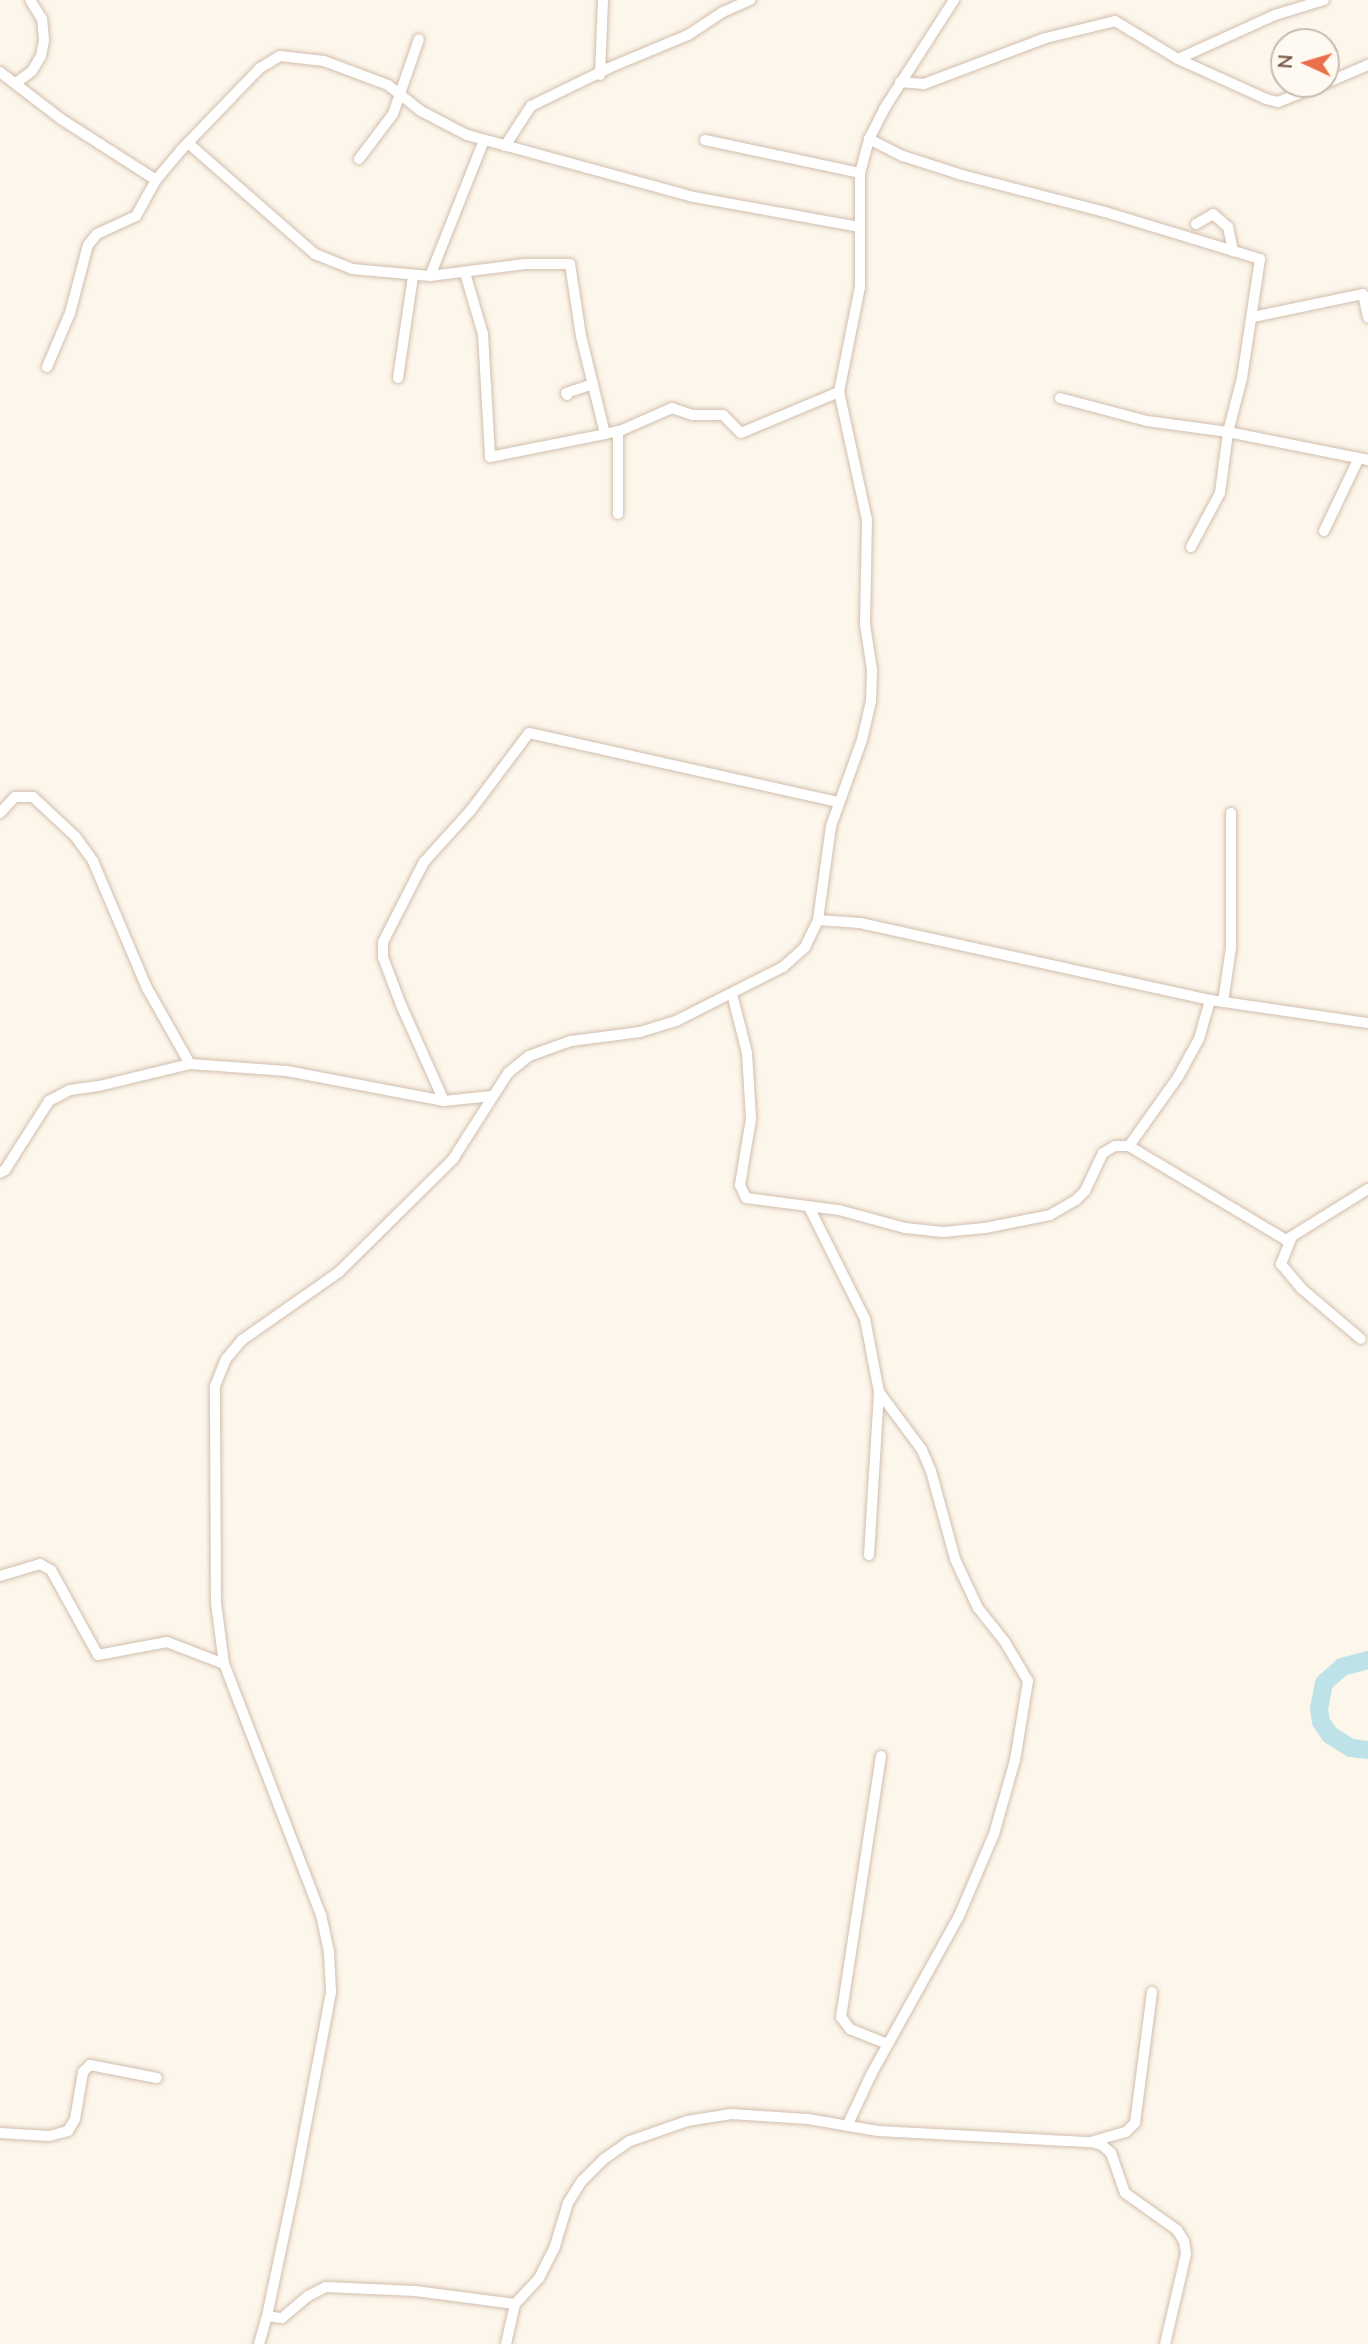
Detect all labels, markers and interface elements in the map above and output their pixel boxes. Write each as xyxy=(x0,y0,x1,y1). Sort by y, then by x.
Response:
north arrow xyxy=(1270,28,1340,98)
text: N xyxy=(1273,54,1300,70)

